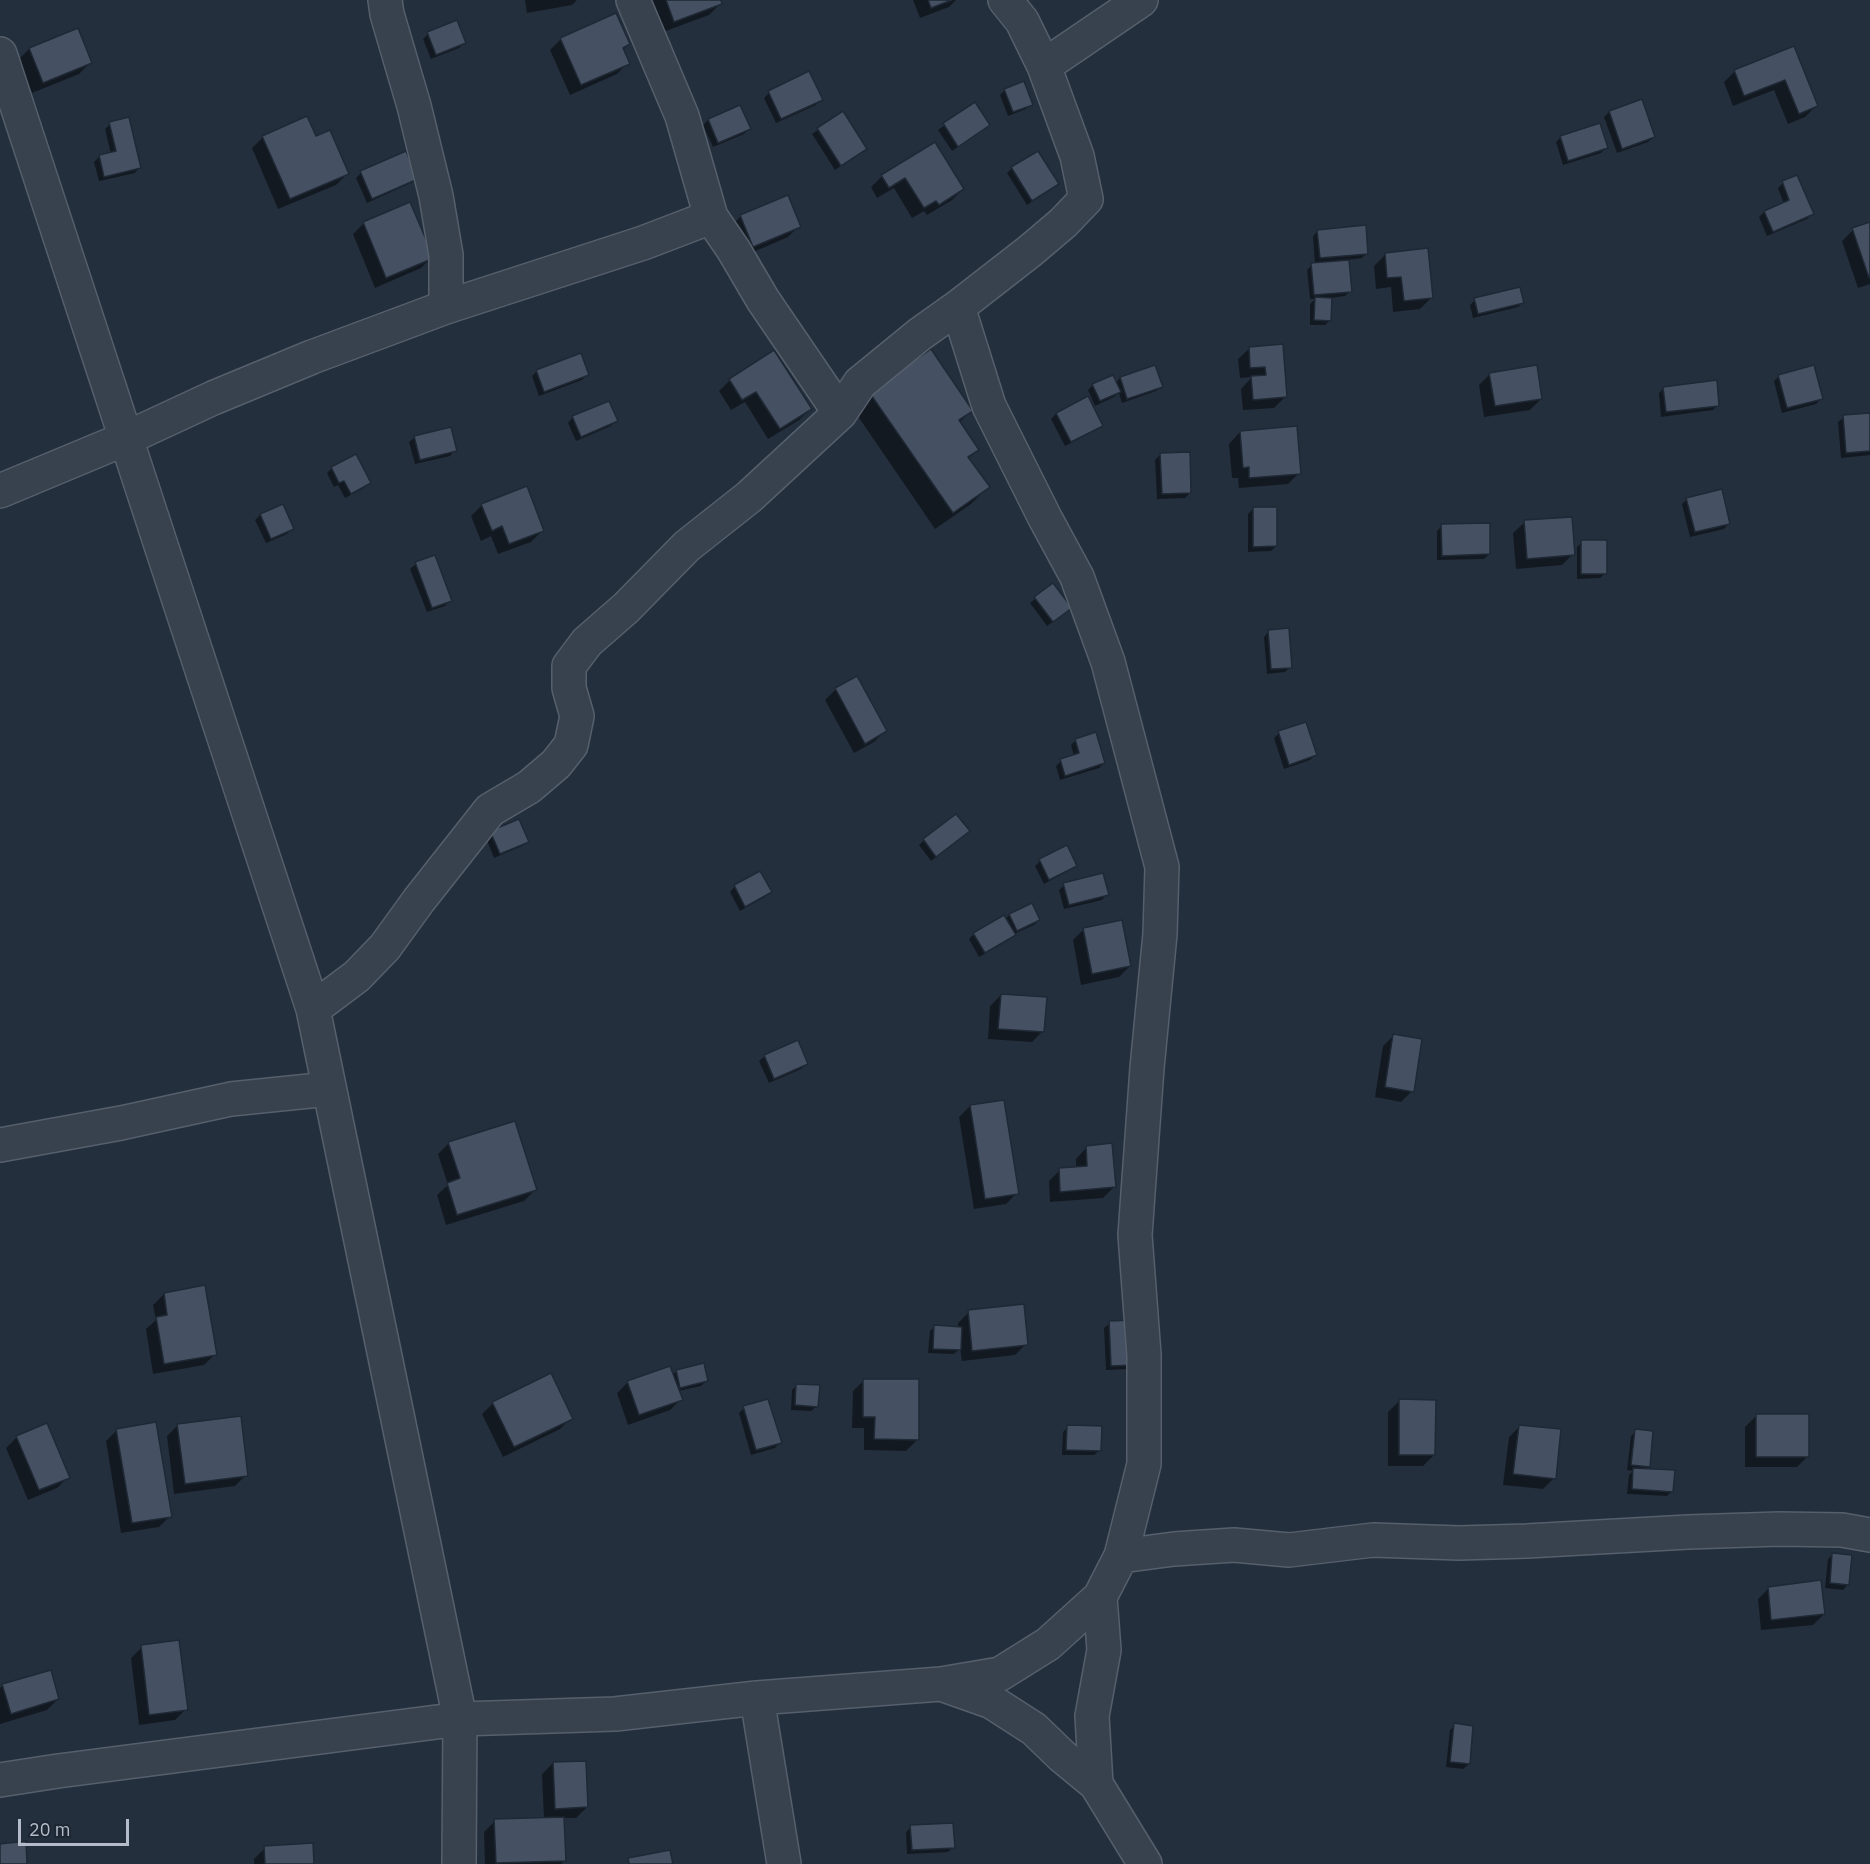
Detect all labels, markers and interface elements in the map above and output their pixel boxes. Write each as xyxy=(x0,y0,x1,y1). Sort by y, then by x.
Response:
scale bar xyxy=(21,1807,132,1845)
text: 20 m xyxy=(29,1818,71,1841)

